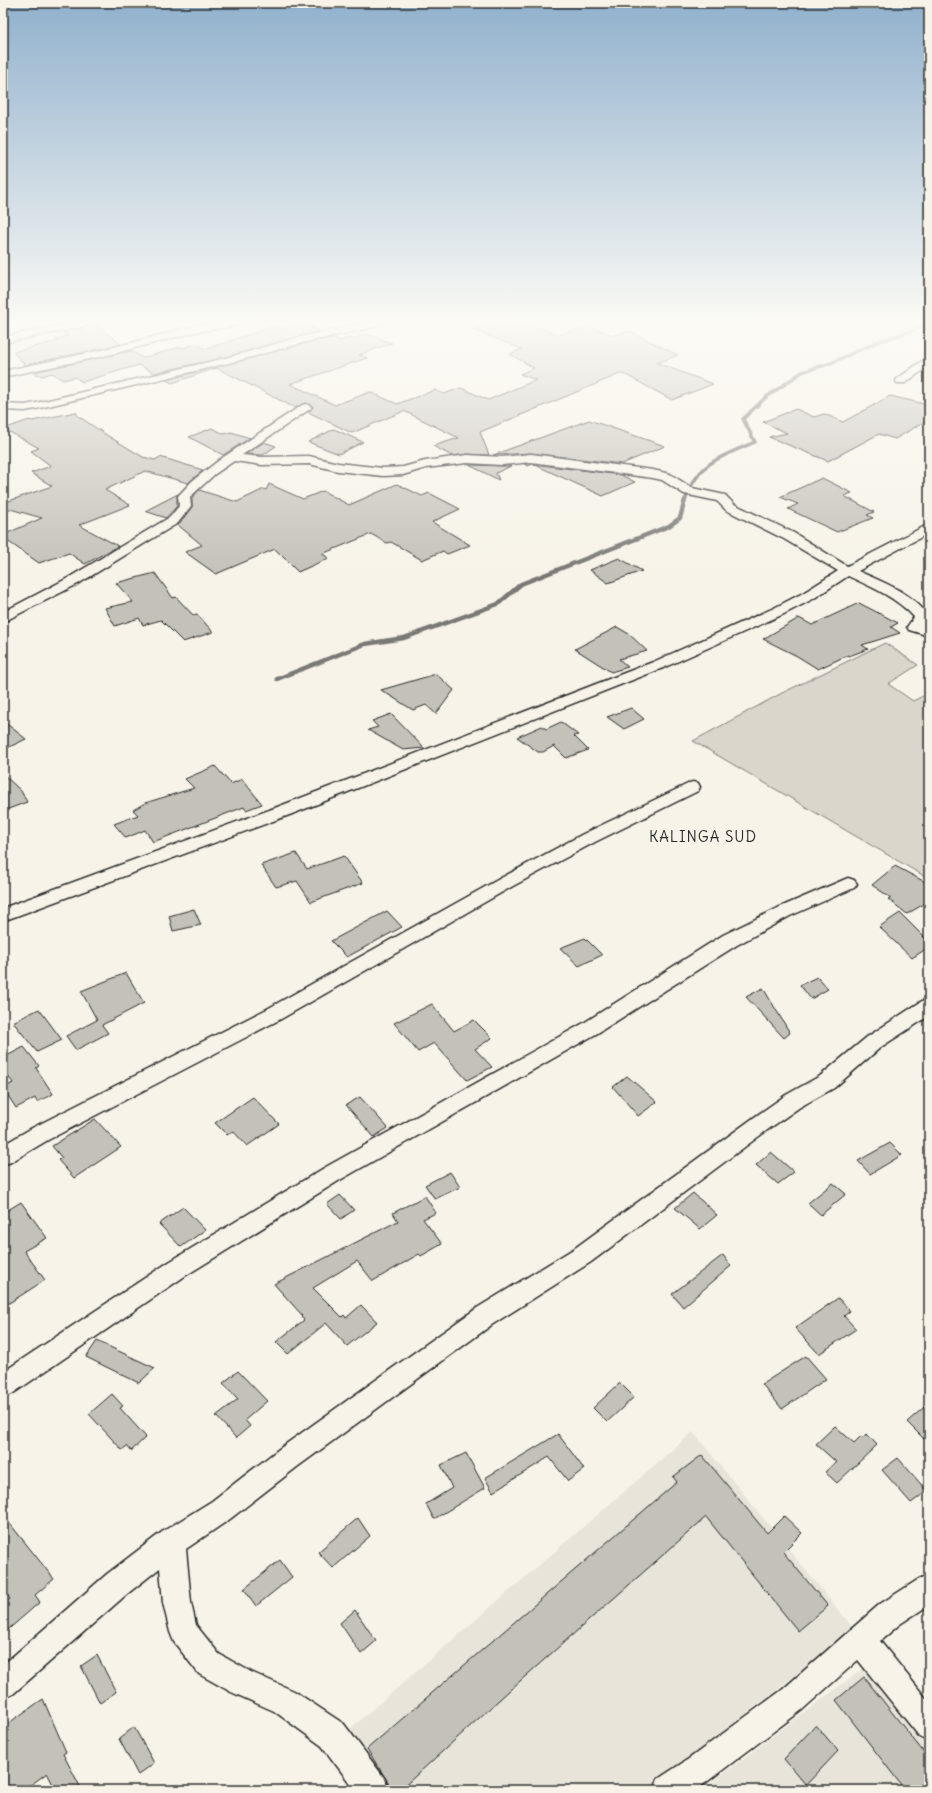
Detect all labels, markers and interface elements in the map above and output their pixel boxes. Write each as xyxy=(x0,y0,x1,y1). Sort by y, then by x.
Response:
district label: KALINGA SUD xyxy=(649,827,757,846)

